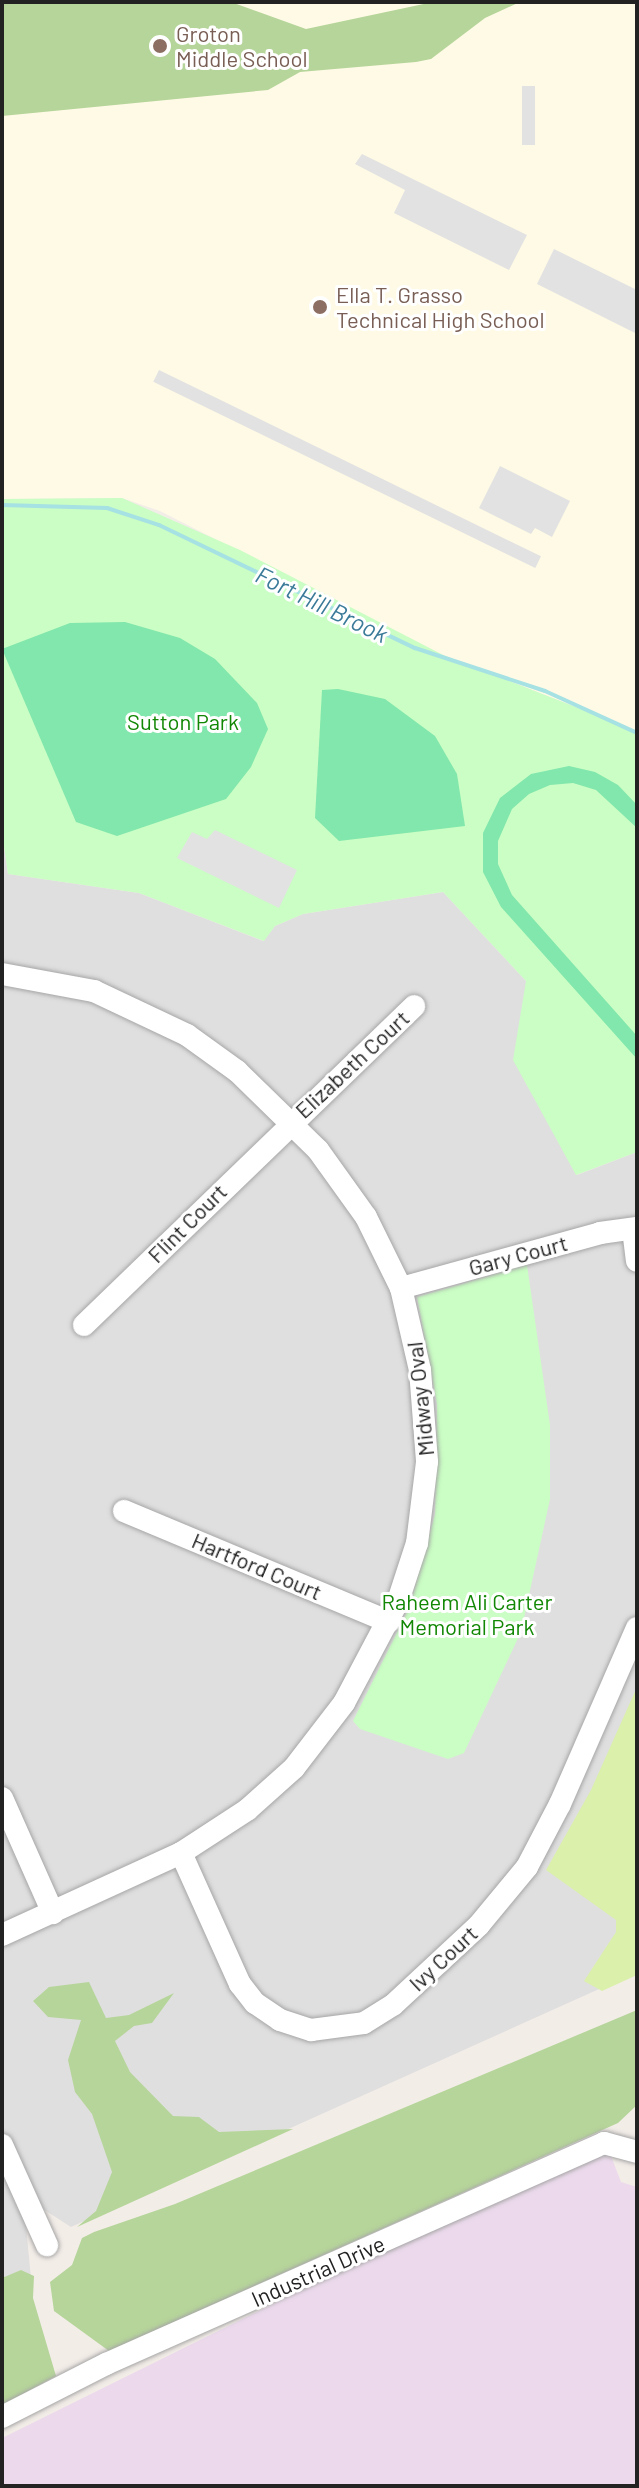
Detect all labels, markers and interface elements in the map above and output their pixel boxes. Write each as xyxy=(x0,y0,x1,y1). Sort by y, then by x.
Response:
place label: Groton Middle School xyxy=(176,20,308,72)
marker: Groton Middle School xyxy=(151,37,169,55)
place label: Ella T. Grasso Technical High School xyxy=(336,281,545,332)
marker: Ella T. Grasso Technical High School xyxy=(311,298,329,316)
water label: Fort Hill Brook xyxy=(251,560,393,648)
park label: Sutton Park xyxy=(127,709,239,735)
street label: Elizabeth Court xyxy=(290,1005,414,1123)
street label: Flint Court xyxy=(142,1178,232,1268)
street label: Gary Court xyxy=(466,1229,570,1281)
street label: Midway Oval xyxy=(401,1341,439,1457)
street label: Hartford Court xyxy=(188,1527,326,1605)
park label: Raheem Ali Carter Memorial Park xyxy=(381,1588,553,1640)
street label: Ivy Court xyxy=(403,1920,483,1996)
street label: Industrial Drive xyxy=(247,2230,389,2312)

